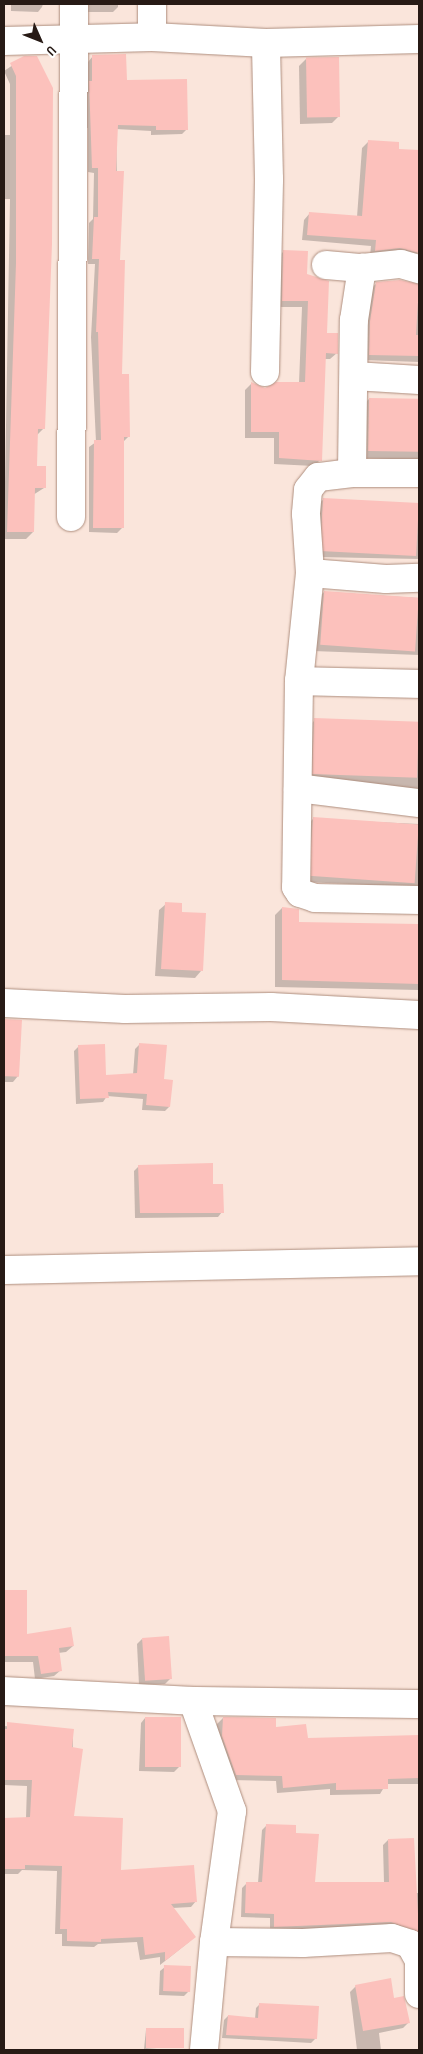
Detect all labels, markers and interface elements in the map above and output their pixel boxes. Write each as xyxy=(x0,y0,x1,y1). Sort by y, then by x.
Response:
north arrow xyxy=(15,15,65,65)
text: U xyxy=(43,42,60,59)

